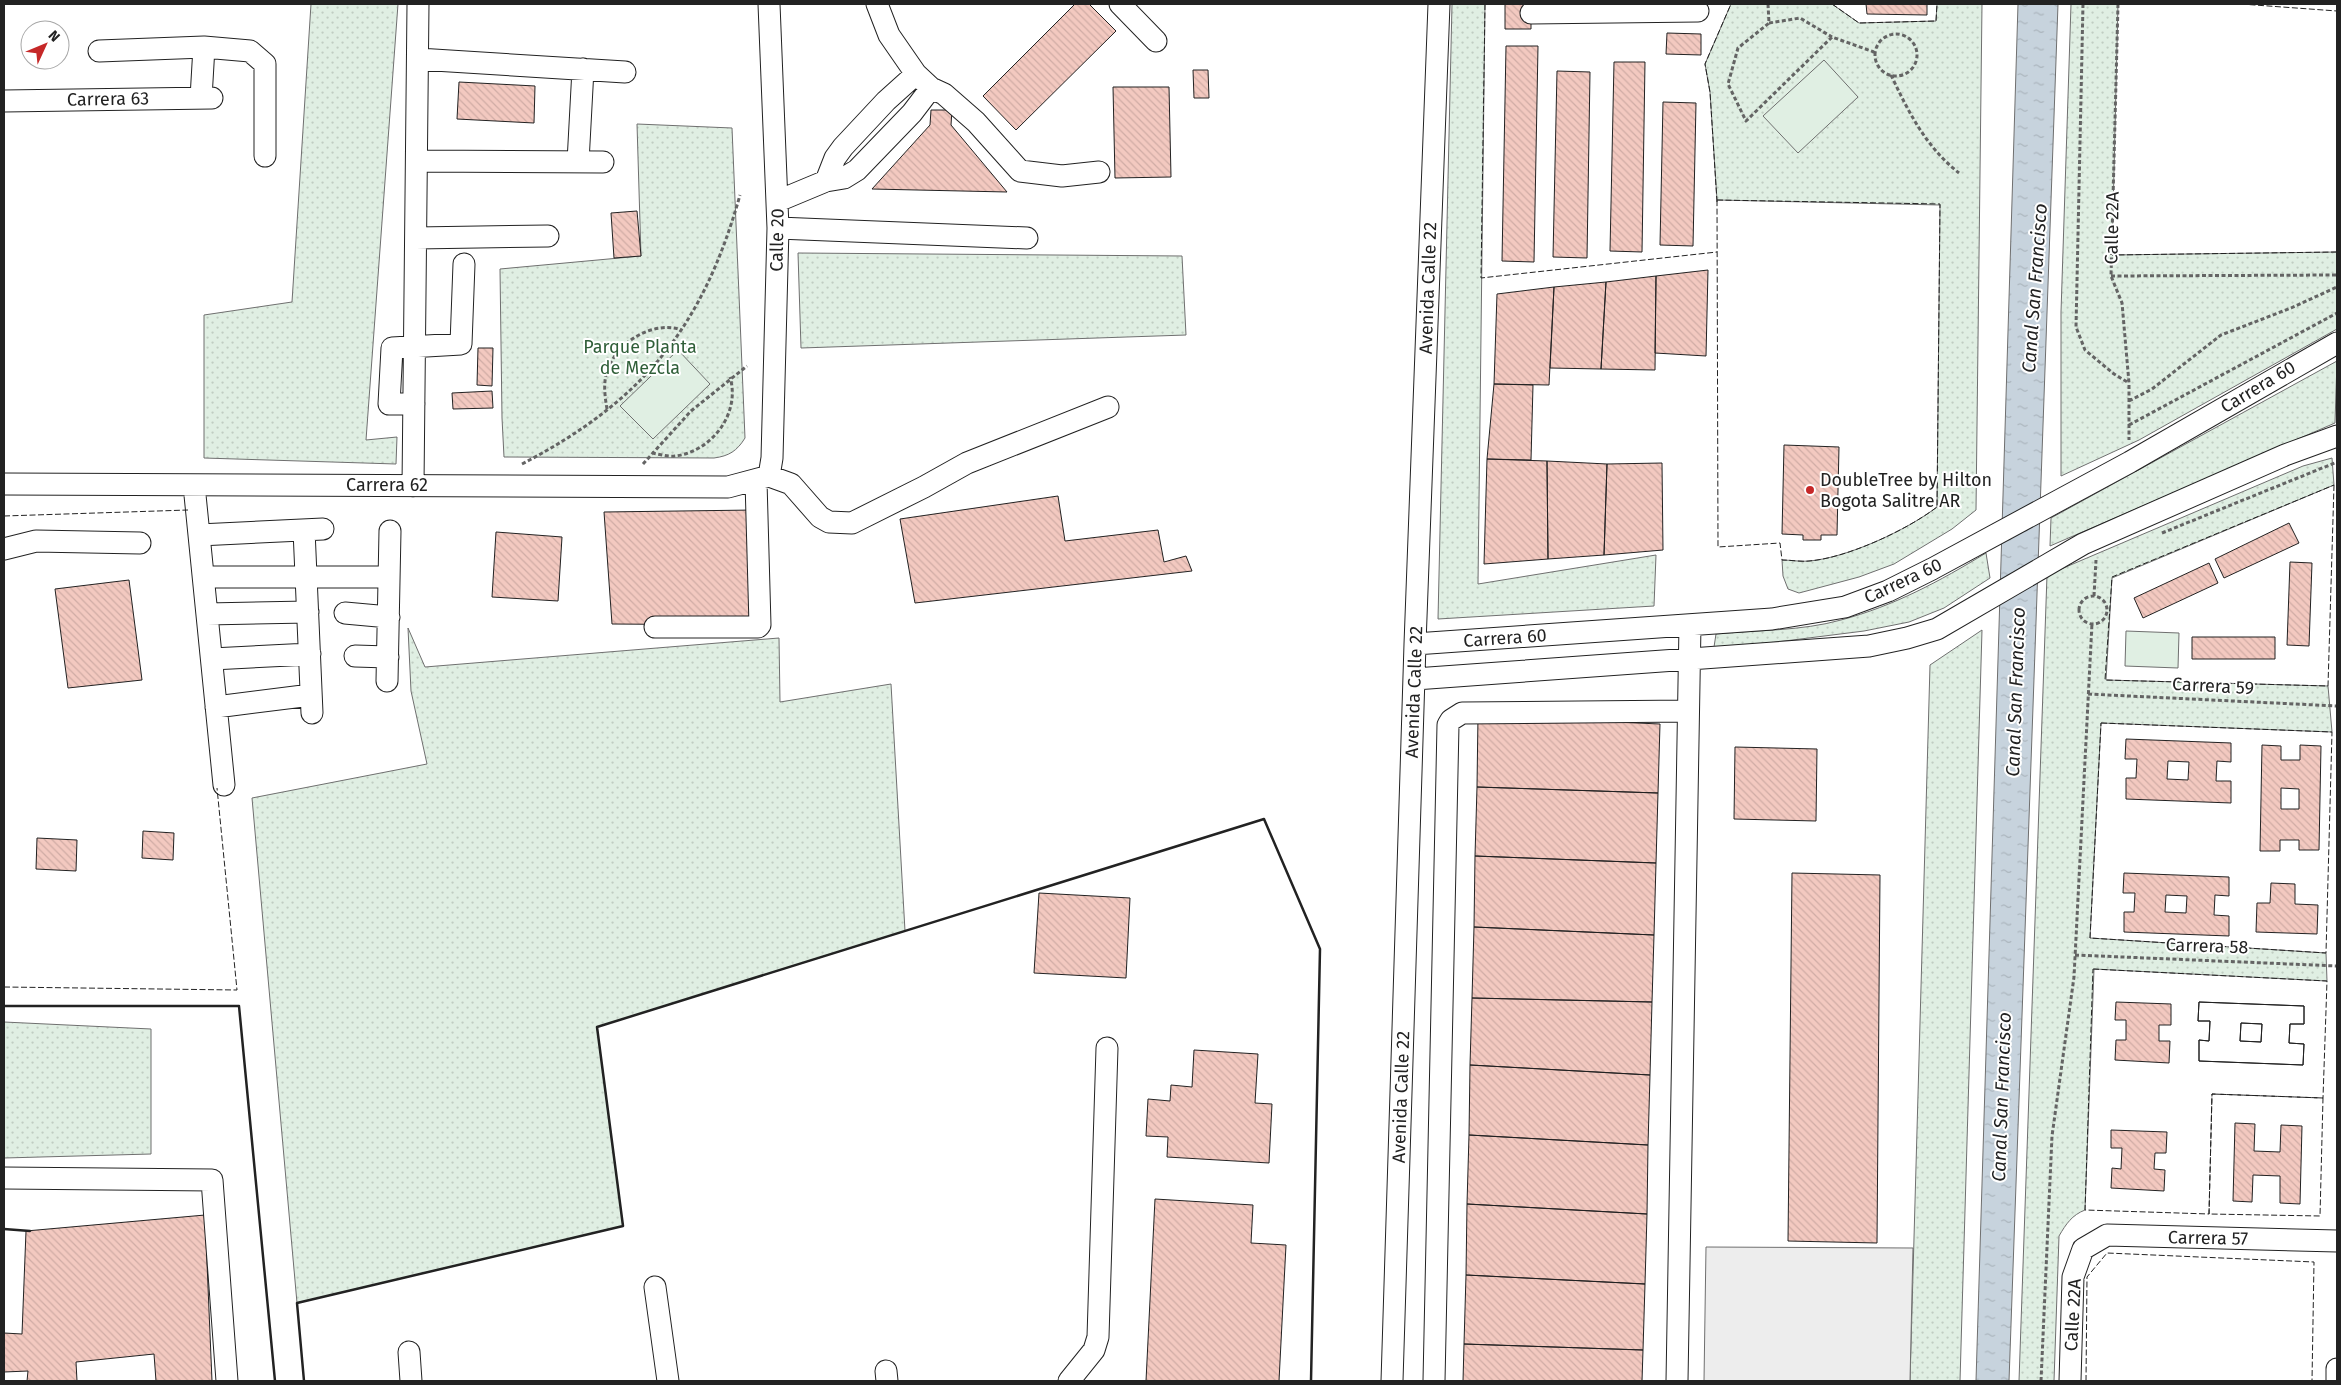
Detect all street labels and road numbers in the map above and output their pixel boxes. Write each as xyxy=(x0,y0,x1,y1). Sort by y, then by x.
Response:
street label: Carrera 63 xyxy=(67,87,149,111)
street label: Calle 22A xyxy=(2100,191,2124,265)
street label: Calle 20 xyxy=(765,208,789,272)
street label: Avenida Calle 22 xyxy=(1415,221,1441,354)
street label: Carrera 60 xyxy=(2217,356,2299,418)
street label: Carrera 62 xyxy=(346,474,428,496)
street label: Carrera 60 xyxy=(1861,553,1945,609)
street label: Carrera 60 xyxy=(1463,624,1547,652)
street label: Avenida Calle 22 xyxy=(1401,625,1427,758)
street label: Carrera 59 xyxy=(2172,673,2254,699)
street label: Carrera 58 xyxy=(2165,934,2249,958)
street label: Avenida Calle 22 xyxy=(1388,1030,1414,1163)
street label: Carrera 57 xyxy=(2168,1226,2248,1250)
street label: Calle 22A xyxy=(2060,1277,2086,1352)

